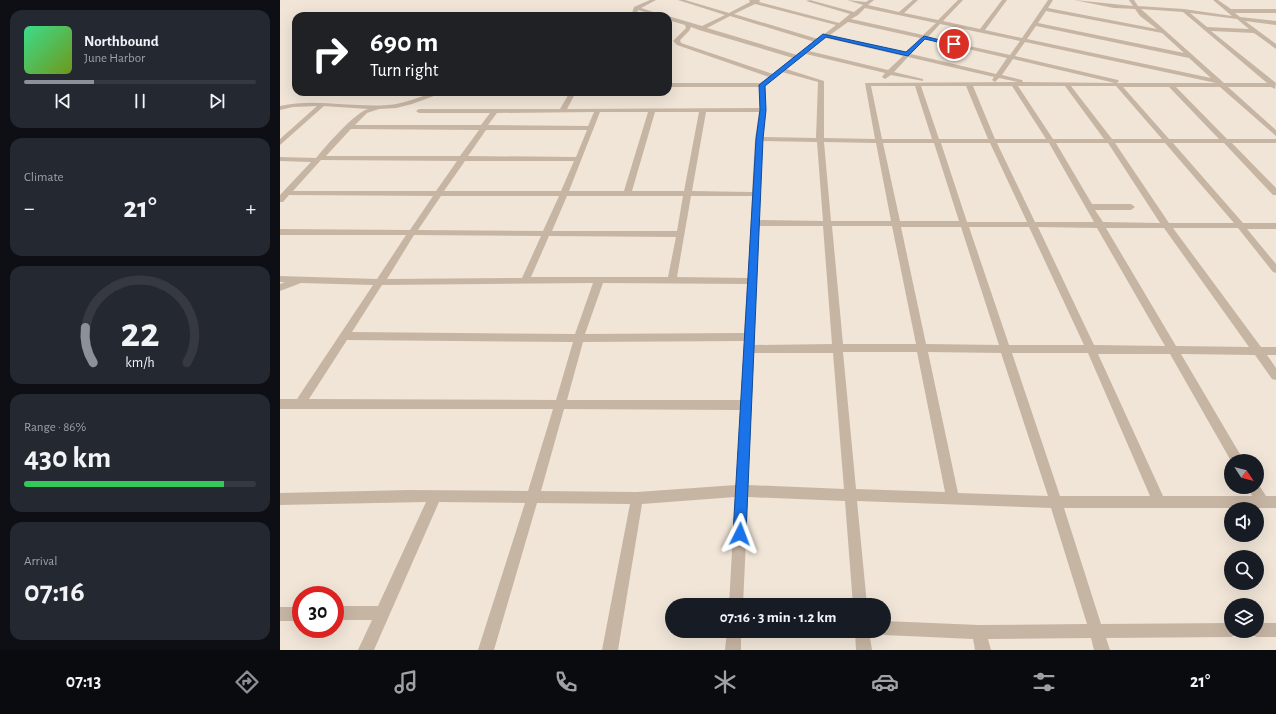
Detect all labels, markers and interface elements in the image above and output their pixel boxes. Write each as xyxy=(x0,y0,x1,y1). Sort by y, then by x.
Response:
pin xyxy=(937,27,971,61)
icon: right xyxy=(304,28,356,80)
text: 690 m xyxy=(370,29,438,57)
icon: arrive xyxy=(943,33,965,55)
text: Northbound xyxy=(84,34,159,49)
text: June Harbor xyxy=(84,52,145,65)
text: Turn right xyxy=(370,62,439,80)
icon: previous xyxy=(52,90,74,112)
icon: pause xyxy=(129,90,151,112)
icon: next xyxy=(206,90,228,112)
text: Climate xyxy=(24,171,63,184)
text: 21° xyxy=(123,193,157,223)
text: − xyxy=(24,197,35,219)
text: + xyxy=(245,197,256,219)
text: 22 xyxy=(120,313,160,354)
text: km/h xyxy=(125,356,155,370)
text: Range · 86% xyxy=(24,421,86,434)
text: 430 km xyxy=(24,443,111,473)
north arrow xyxy=(1224,454,1264,494)
map controls xyxy=(1224,454,1264,638)
button: sound xyxy=(1224,502,1264,542)
position arrow xyxy=(719,513,761,555)
button: search xyxy=(1224,550,1264,590)
text: Arrival xyxy=(24,555,57,568)
text: 07:16 xyxy=(24,577,85,607)
speed limit sign: 30 xyxy=(292,586,344,638)
button: layers xyxy=(1224,598,1264,638)
text: 07:16 · 3 min · 1.2 km xyxy=(720,610,836,625)
icon: directions xyxy=(233,668,261,696)
icon: music xyxy=(392,668,420,696)
icon: phone xyxy=(552,668,580,696)
icon: climate xyxy=(711,668,739,696)
icon: car xyxy=(871,668,899,696)
icon: filters xyxy=(1030,668,1058,696)
text: 07:13 xyxy=(66,673,101,691)
text: 21° xyxy=(1190,673,1210,691)

